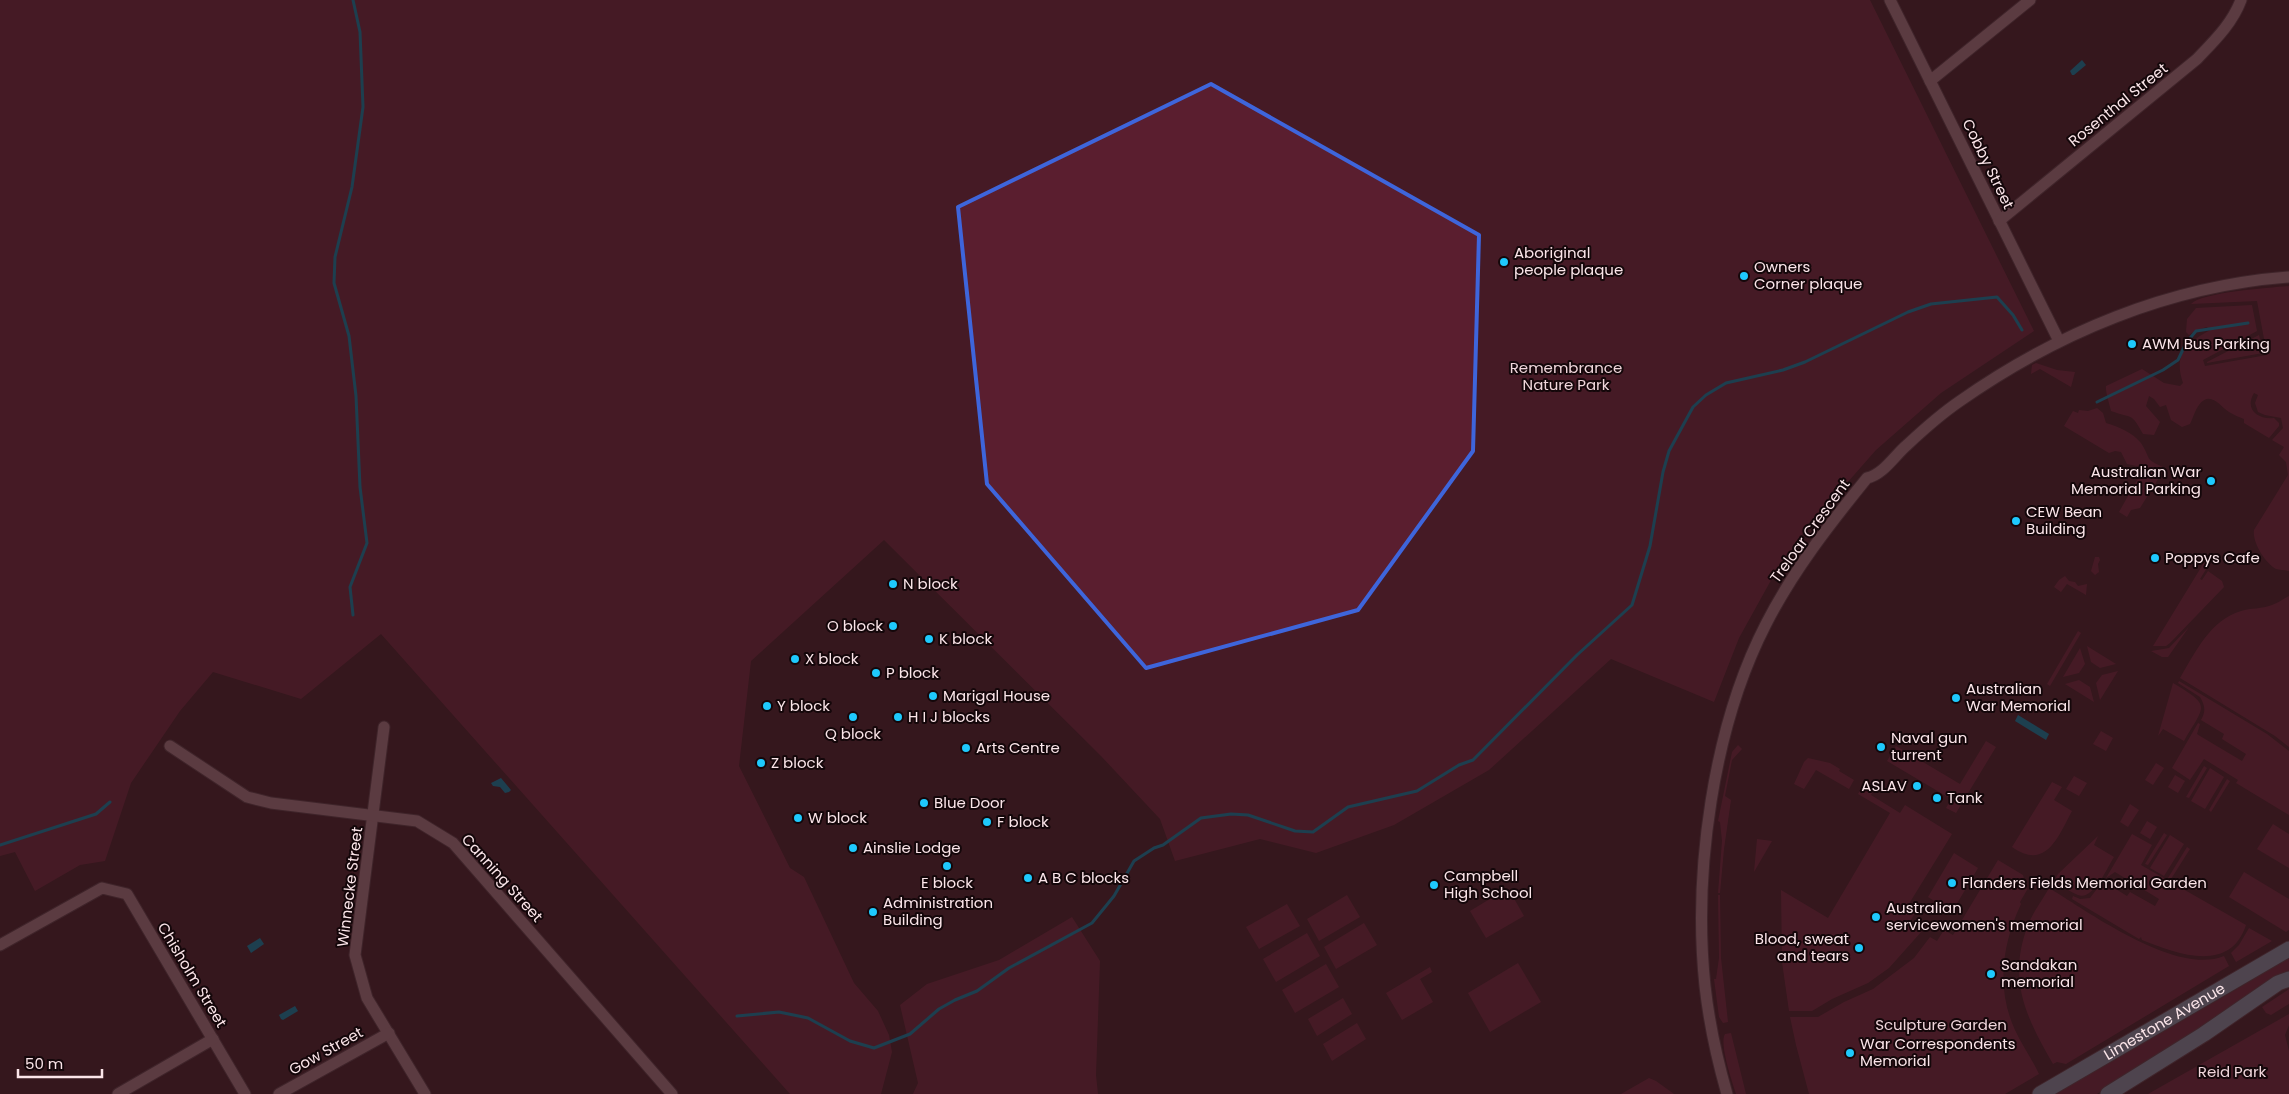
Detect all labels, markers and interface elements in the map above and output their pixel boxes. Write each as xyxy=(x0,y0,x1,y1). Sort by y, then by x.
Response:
street label: Rosenthal Street xyxy=(2064,58,2172,151)
street label: Cobby Street xyxy=(1958,115,2019,212)
place label: Aboriginal people plaque xyxy=(1514,242,1623,280)
marker: Aboriginal people plaque xyxy=(1498,256,1510,268)
place label: Owners Corner plaque xyxy=(1754,256,1862,294)
marker: Owners Corner plaque xyxy=(1738,270,1750,282)
place label: AWM Bus Parking xyxy=(2142,333,2270,354)
marker: AWM Bus Parking xyxy=(2126,338,2138,350)
park label: Remembrance Nature Park xyxy=(1510,357,1622,395)
place label: Australian War Memorial Parking xyxy=(2071,461,2201,499)
street label: Treloar Crescent xyxy=(1765,474,1854,587)
marker: Australian War Memorial Parking xyxy=(2205,475,2217,487)
place label: CEW Bean Building xyxy=(2026,501,2102,539)
marker: CEW Bean Building xyxy=(2010,515,2022,527)
place label: Poppys Cafe xyxy=(2165,547,2260,568)
marker: Poppys Cafe xyxy=(2149,552,2161,564)
place label: N block xyxy=(903,573,958,594)
marker: N block xyxy=(887,578,899,590)
place label: O block xyxy=(827,615,883,636)
marker: O block xyxy=(887,620,899,632)
place label: K block xyxy=(939,628,993,649)
marker: K block xyxy=(923,633,935,645)
place label: X block xyxy=(805,648,859,669)
marker: X block xyxy=(789,653,801,665)
place label: P block xyxy=(886,662,939,683)
marker: P block xyxy=(870,667,882,679)
place label: Australian War Memorial xyxy=(1966,678,2071,716)
place label: Marigal House xyxy=(943,685,1050,706)
marker: Marigal House xyxy=(927,690,939,702)
marker: Australian War Memorial xyxy=(1950,692,1962,704)
place label: Y block xyxy=(777,695,830,716)
marker: Y block xyxy=(761,700,773,712)
place label: H I J blocks xyxy=(908,706,990,727)
marker: Q block xyxy=(847,711,859,723)
marker: H I J blocks xyxy=(892,711,904,723)
place label: Q block xyxy=(825,723,881,744)
place label: Naval gun turrent xyxy=(1891,727,1967,765)
place label: Arts Centre xyxy=(976,737,1060,758)
marker: Naval gun turrent xyxy=(1875,741,1887,753)
marker: Arts Centre xyxy=(960,742,972,754)
place label: Z block xyxy=(771,752,824,773)
marker: Z block xyxy=(755,757,767,769)
place label: ASLAV xyxy=(1861,775,1907,796)
marker: ASLAV xyxy=(1911,780,1923,792)
place label: Tank xyxy=(1947,787,1983,808)
place label: Blue Door xyxy=(934,792,1006,813)
marker: Tank xyxy=(1931,792,1943,804)
marker: Blue Door xyxy=(918,797,930,809)
place label: W block xyxy=(808,807,867,828)
place label: F block xyxy=(997,811,1049,832)
marker: W block xyxy=(792,812,804,824)
marker: F block xyxy=(981,816,993,828)
street label: Winnecke Street xyxy=(332,826,367,948)
street label: Canning Street xyxy=(457,829,548,926)
place label: Ainslie Lodge xyxy=(863,837,961,858)
marker: Ainslie Lodge xyxy=(847,842,859,854)
marker: E block xyxy=(941,860,953,872)
place label: Campbell High School xyxy=(1444,865,1532,903)
place label: A B C blocks xyxy=(1038,867,1129,888)
place label: E block xyxy=(921,872,973,893)
marker: A B C blocks xyxy=(1022,872,1034,884)
place label: Flanders Fields Memorial Garden xyxy=(1962,872,2207,893)
marker: Flanders Fields Memorial Garden xyxy=(1946,877,1958,889)
marker: Campbell High School xyxy=(1428,879,1440,891)
place label: Administration Building xyxy=(883,892,993,930)
place label: Australian servicewomen's memorial xyxy=(1886,897,2083,935)
marker: Administration Building xyxy=(867,906,879,918)
marker: Australian servicewomen's memorial xyxy=(1870,911,1882,923)
street label: Chisholm Street xyxy=(153,918,232,1031)
place label: Blood, sweat and tears xyxy=(1755,928,1849,966)
marker: Blood, sweat and tears xyxy=(1853,942,1865,954)
place label: Sandakan memorial xyxy=(2001,954,2077,992)
marker: Sandakan memorial xyxy=(1985,968,1997,980)
street label: Limestone Avenue xyxy=(2100,978,2229,1065)
park label: Sculpture Garden xyxy=(1875,1014,2007,1035)
street label: Gow Street xyxy=(285,1022,366,1080)
place label: War Correspondents Memorial xyxy=(1860,1033,2016,1071)
scale bar xyxy=(18,1046,101,1078)
marker: War Correspondents Memorial xyxy=(1844,1047,1856,1059)
text: 50 m xyxy=(25,1053,63,1074)
park label: Reid Park xyxy=(2198,1061,2266,1082)

